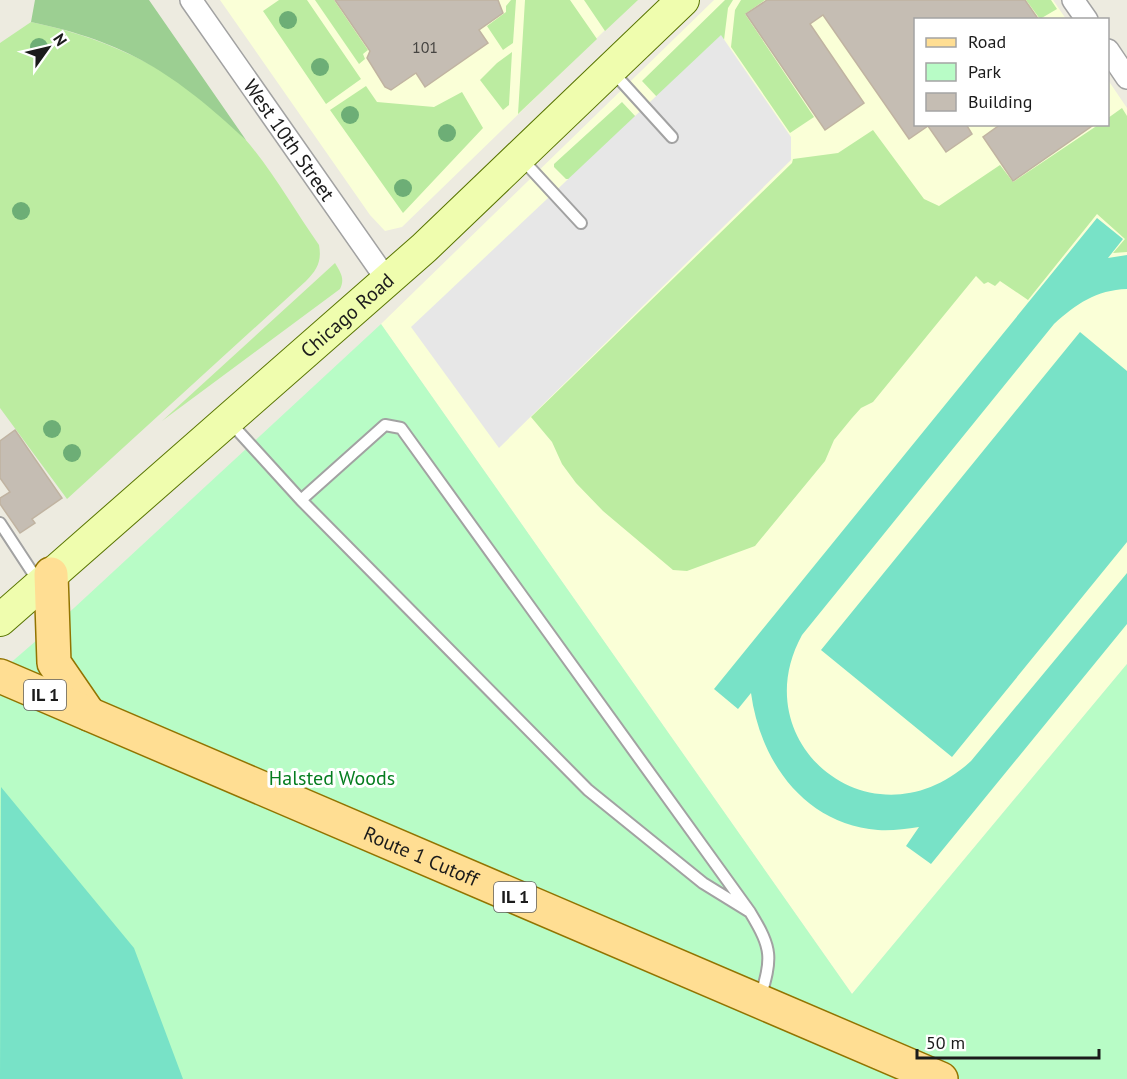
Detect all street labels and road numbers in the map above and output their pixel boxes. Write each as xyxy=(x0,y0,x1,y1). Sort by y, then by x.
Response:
street label: West 10th Street xyxy=(238,74,341,206)
street label: Chicago Road xyxy=(295,267,399,363)
road number: IL 1 xyxy=(24,680,66,710)
street label: Route 1 Cutoff xyxy=(360,820,484,893)
road number: IL 1 xyxy=(494,882,536,912)

